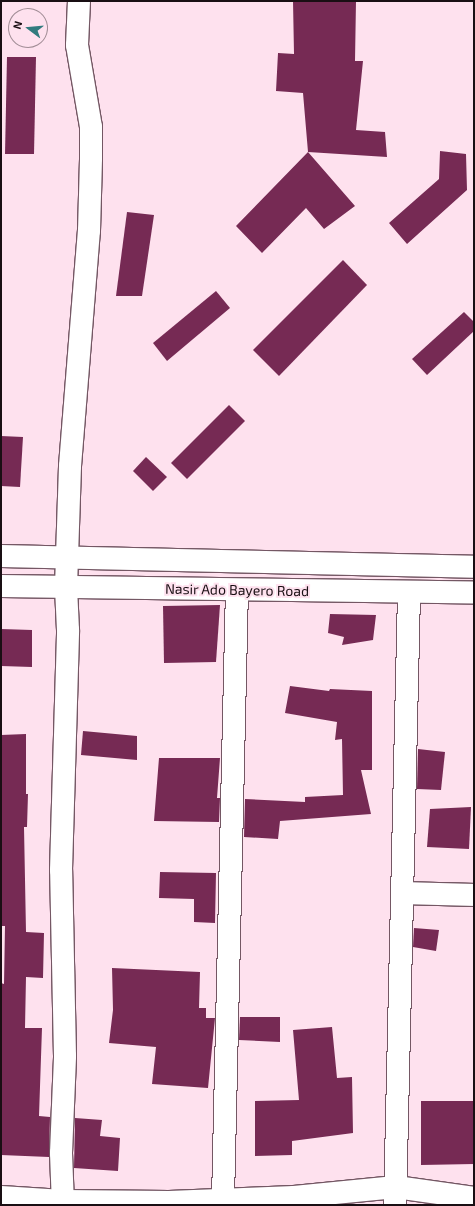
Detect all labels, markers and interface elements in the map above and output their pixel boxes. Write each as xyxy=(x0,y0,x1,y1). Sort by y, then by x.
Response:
north arrow xyxy=(8,8,48,48)
text: N xyxy=(10,19,24,30)
street label: Nasir Ado Bayero Road xyxy=(165,580,309,600)

